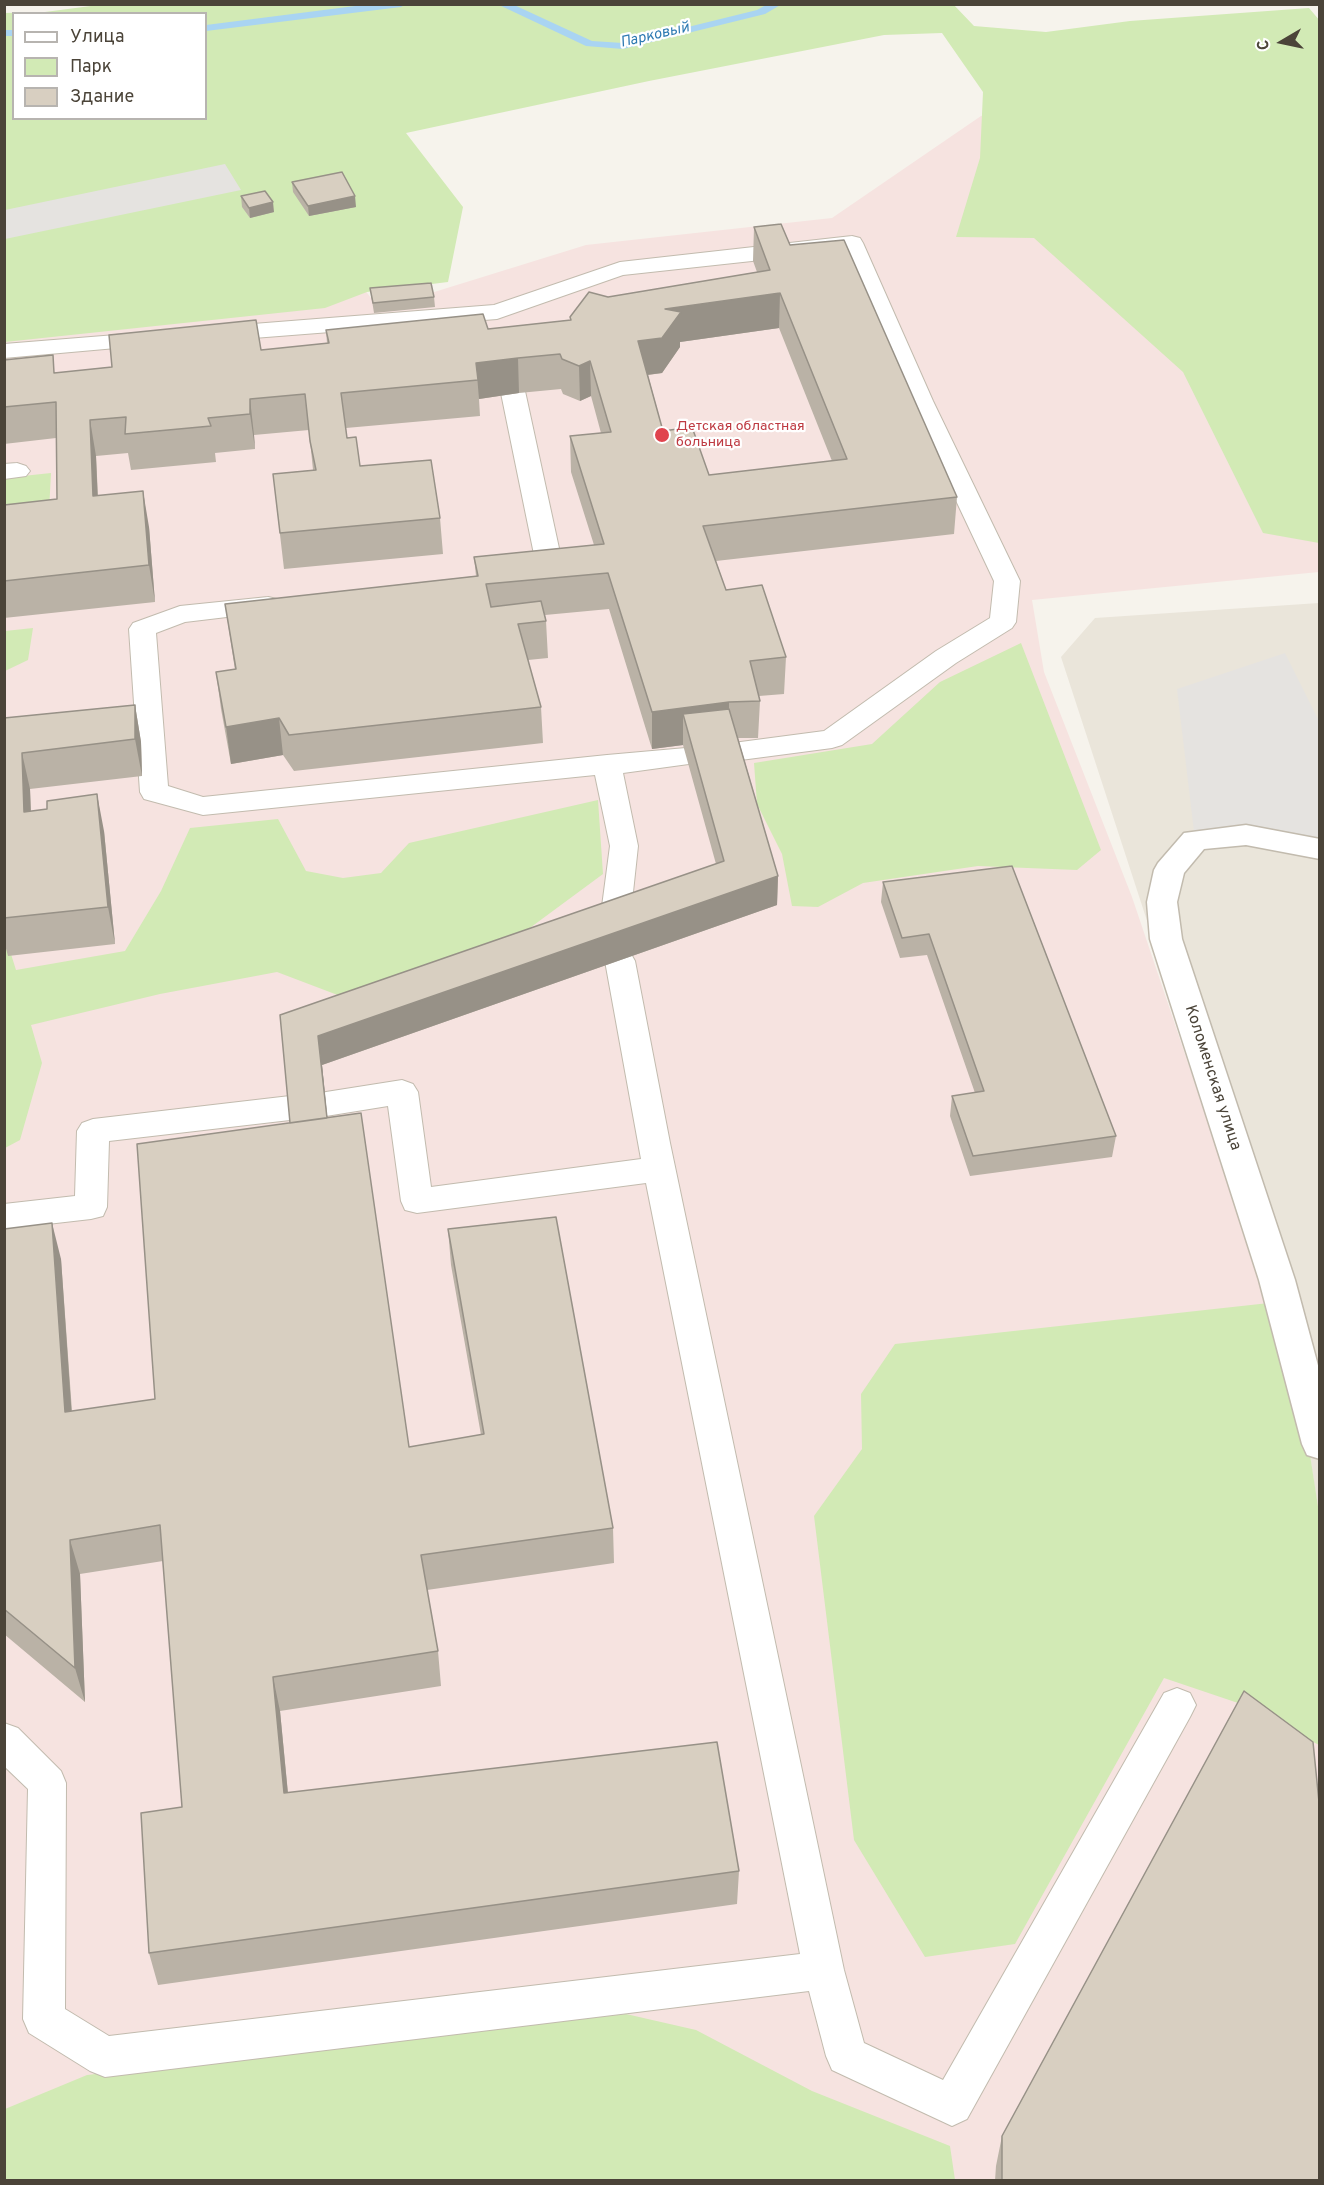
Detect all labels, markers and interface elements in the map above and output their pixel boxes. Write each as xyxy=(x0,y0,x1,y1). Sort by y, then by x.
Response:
legend xyxy=(12,12,207,120)
north arrow xyxy=(1252,12,1312,72)
water label: Парковый xyxy=(619,19,691,53)
text: Улица xyxy=(70,26,124,49)
text: С xyxy=(1254,38,1275,51)
text: Парк xyxy=(70,56,112,79)
text: Здание xyxy=(70,86,134,109)
place label: Детская областная больница xyxy=(676,419,805,452)
marker: Детская областная больница xyxy=(653,426,671,444)
street label: Коломенская улица xyxy=(1179,1003,1245,1153)

